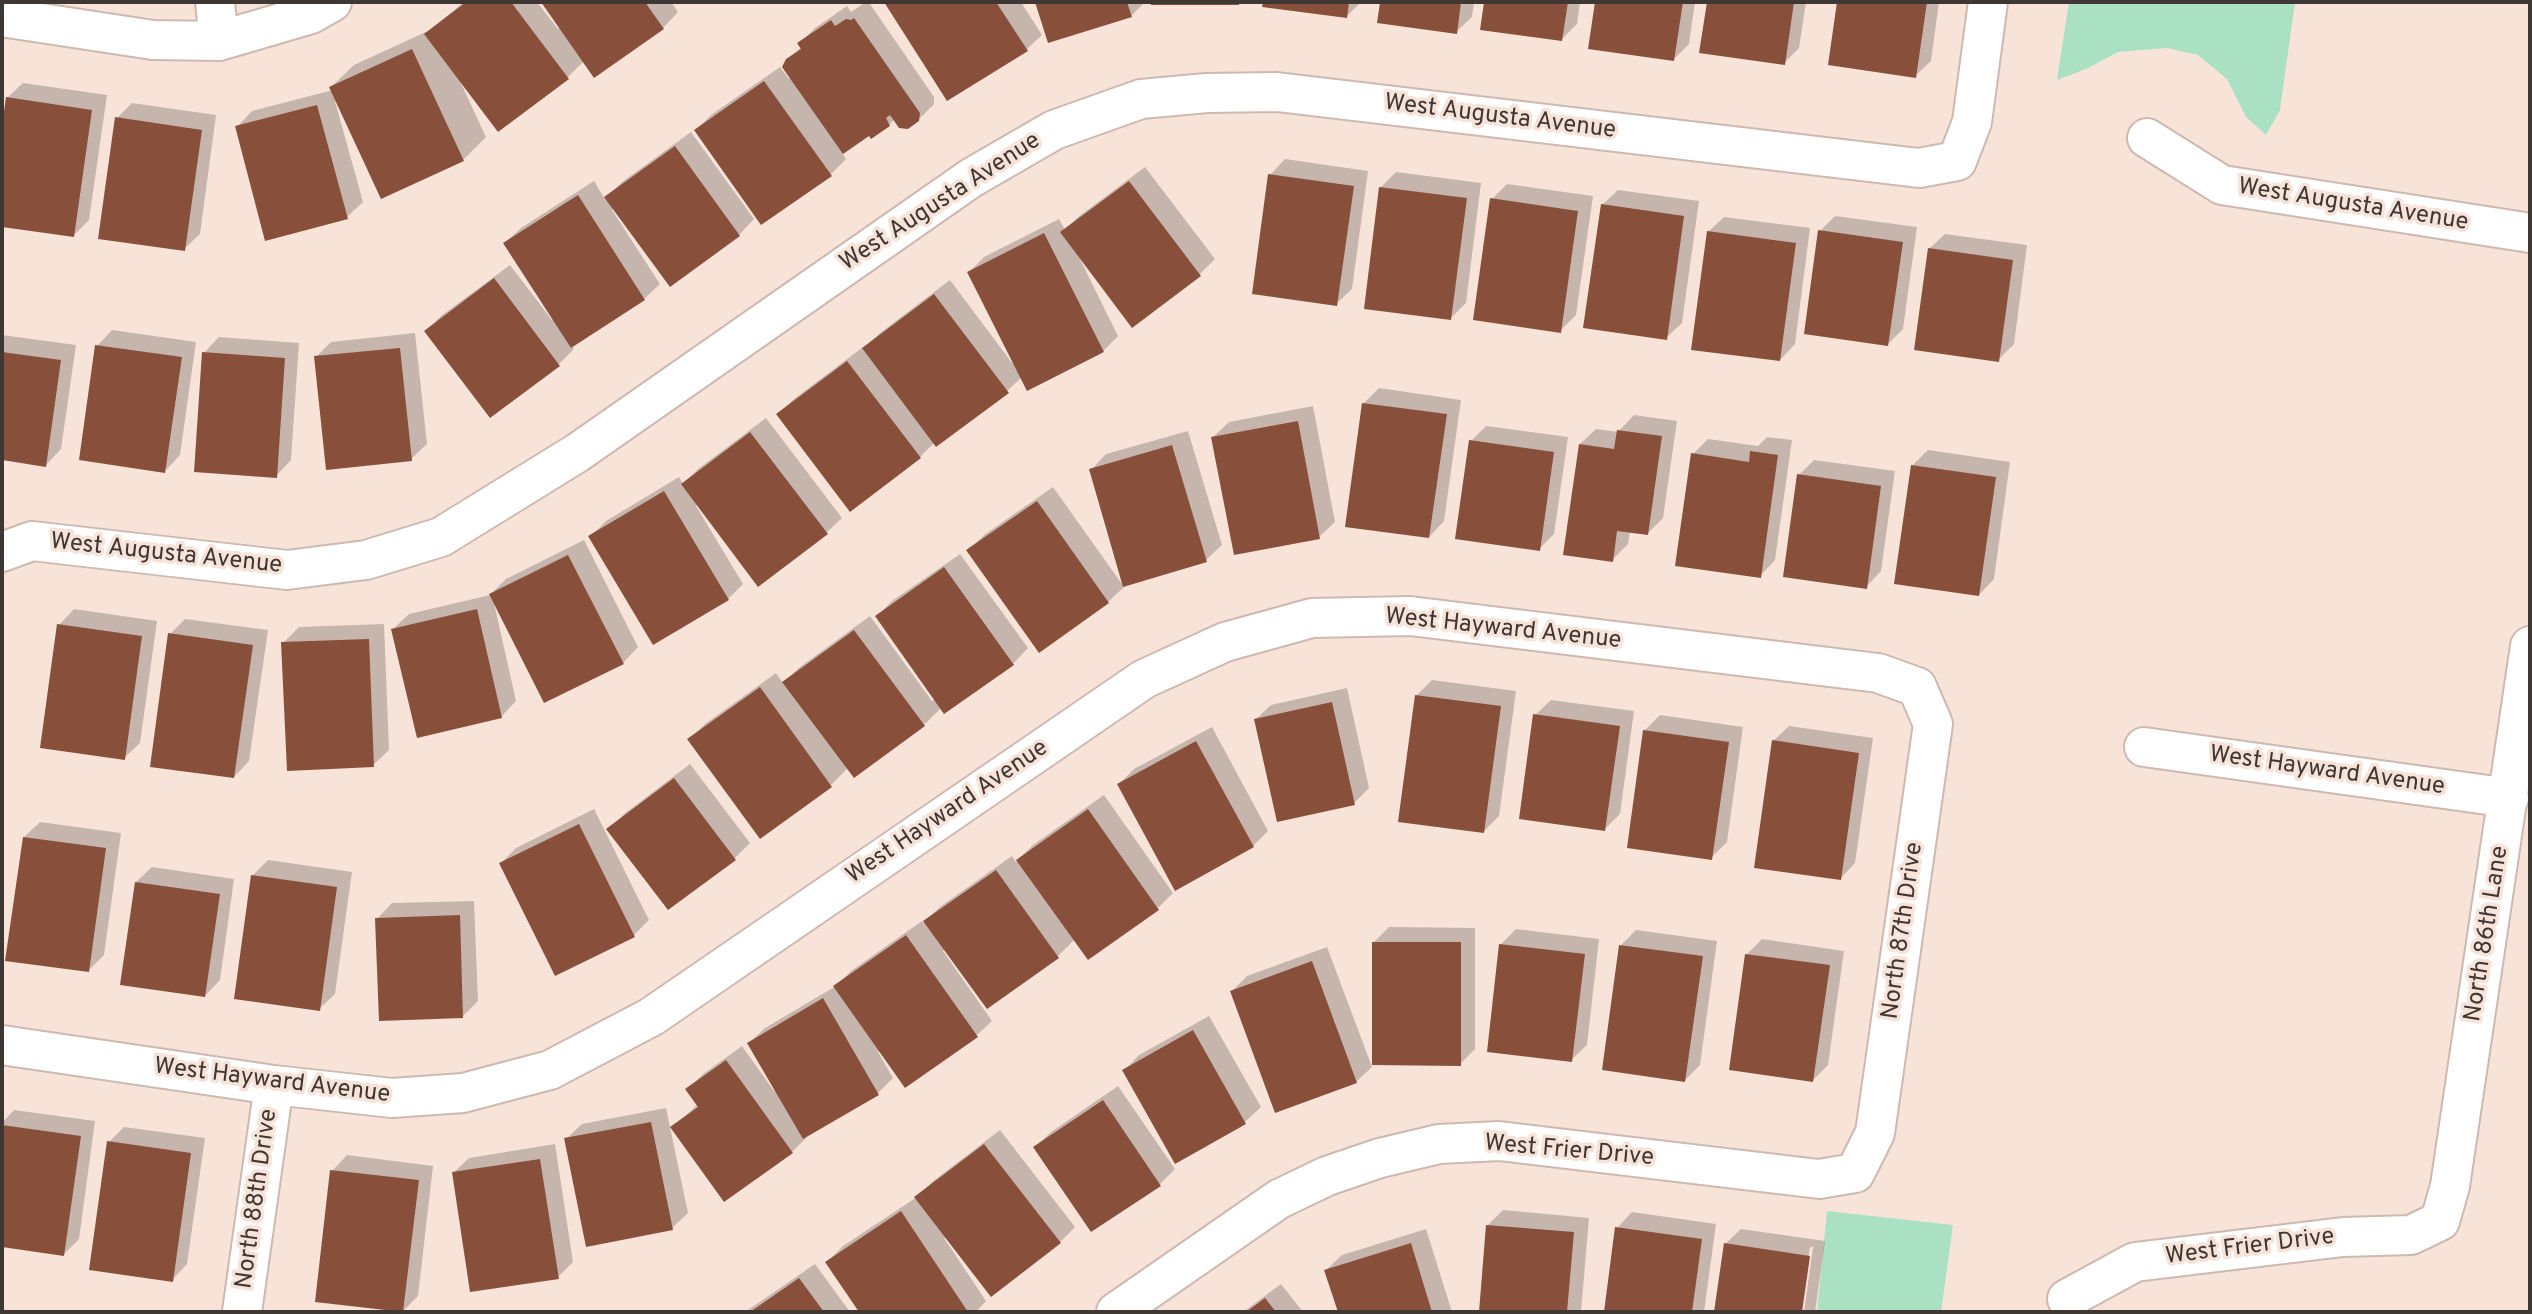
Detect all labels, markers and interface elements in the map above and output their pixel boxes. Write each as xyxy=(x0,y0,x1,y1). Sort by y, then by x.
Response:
street label: West Augusta Avenue xyxy=(1383,90,1617,146)
street label: West Augusta Avenue xyxy=(835,127,1047,279)
street label: West Augusta Avenue xyxy=(2236,174,2470,238)
street label: West Augusta Avenue xyxy=(49,529,283,581)
street label: West Hayward Avenue xyxy=(1383,603,1623,657)
street label: West Hayward Avenue xyxy=(842,735,1054,891)
street label: West Hayward Avenue xyxy=(2207,741,2447,803)
street label: North 87th Drive xyxy=(1877,841,1931,1021)
street label: North 86th Lane xyxy=(2460,844,2516,1024)
street label: West Hayward Avenue xyxy=(152,1053,392,1111)
street label: North 88th Drive xyxy=(231,1107,285,1291)
street label: West Frier Drive xyxy=(1483,1130,1655,1174)
street label: West Frier Drive xyxy=(2164,1223,2336,1273)

